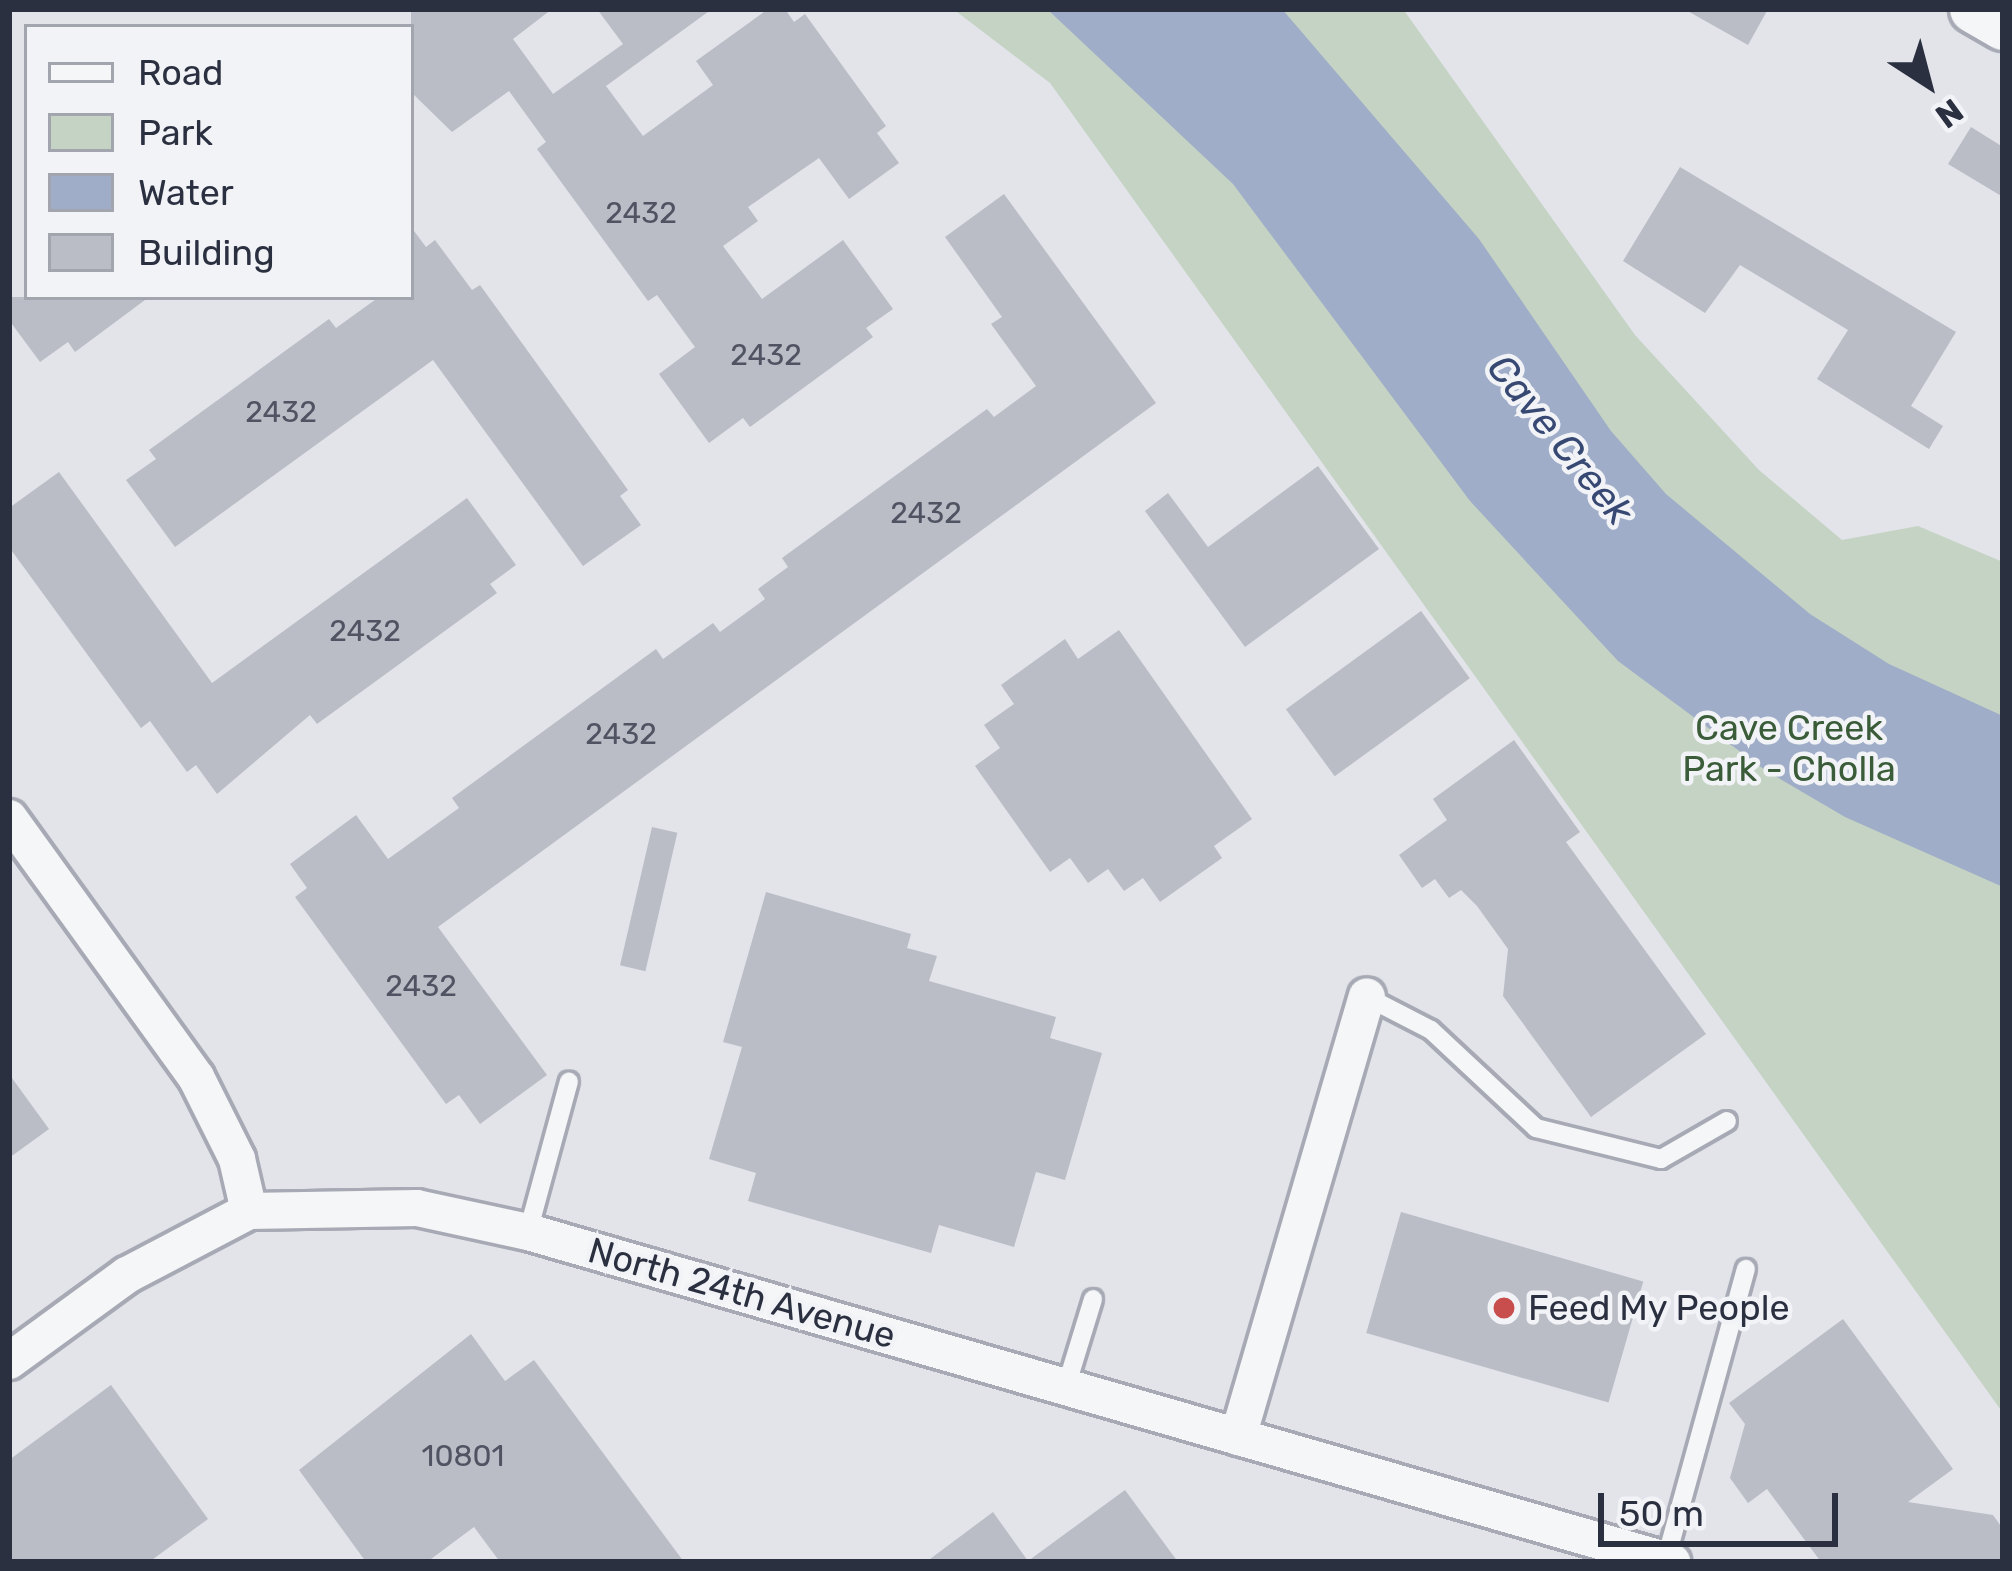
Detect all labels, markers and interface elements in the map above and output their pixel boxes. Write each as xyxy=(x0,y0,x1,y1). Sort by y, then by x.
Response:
legend xyxy=(24,24,414,300)
north arrow xyxy=(1868,24,1988,144)
text: Road xyxy=(138,51,223,94)
text: N xyxy=(1928,91,1971,136)
text: Park xyxy=(138,111,213,154)
text: Water xyxy=(138,171,234,214)
house number: 2432 xyxy=(605,195,677,231)
text: Building xyxy=(138,231,275,274)
house number: 2432 xyxy=(730,337,802,373)
water label: Cave Creek xyxy=(1477,345,1643,535)
house number: 2432 xyxy=(245,394,317,430)
house number: 2432 xyxy=(890,495,962,531)
house number: 2432 xyxy=(329,613,401,649)
park label: Cave Creek Park - Cholla xyxy=(1682,705,1896,790)
house number: 2432 xyxy=(585,716,657,752)
house number: 2432 xyxy=(385,968,457,1004)
street label: North 24th Avenue xyxy=(583,1228,901,1358)
place label: Feed My People xyxy=(1528,1286,1791,1330)
marker: Feed My People xyxy=(1491,1295,1517,1321)
house number: 10801 xyxy=(422,1438,504,1474)
scale bar xyxy=(1604,1469,1844,1543)
text: 50 m xyxy=(1619,1492,1704,1535)

